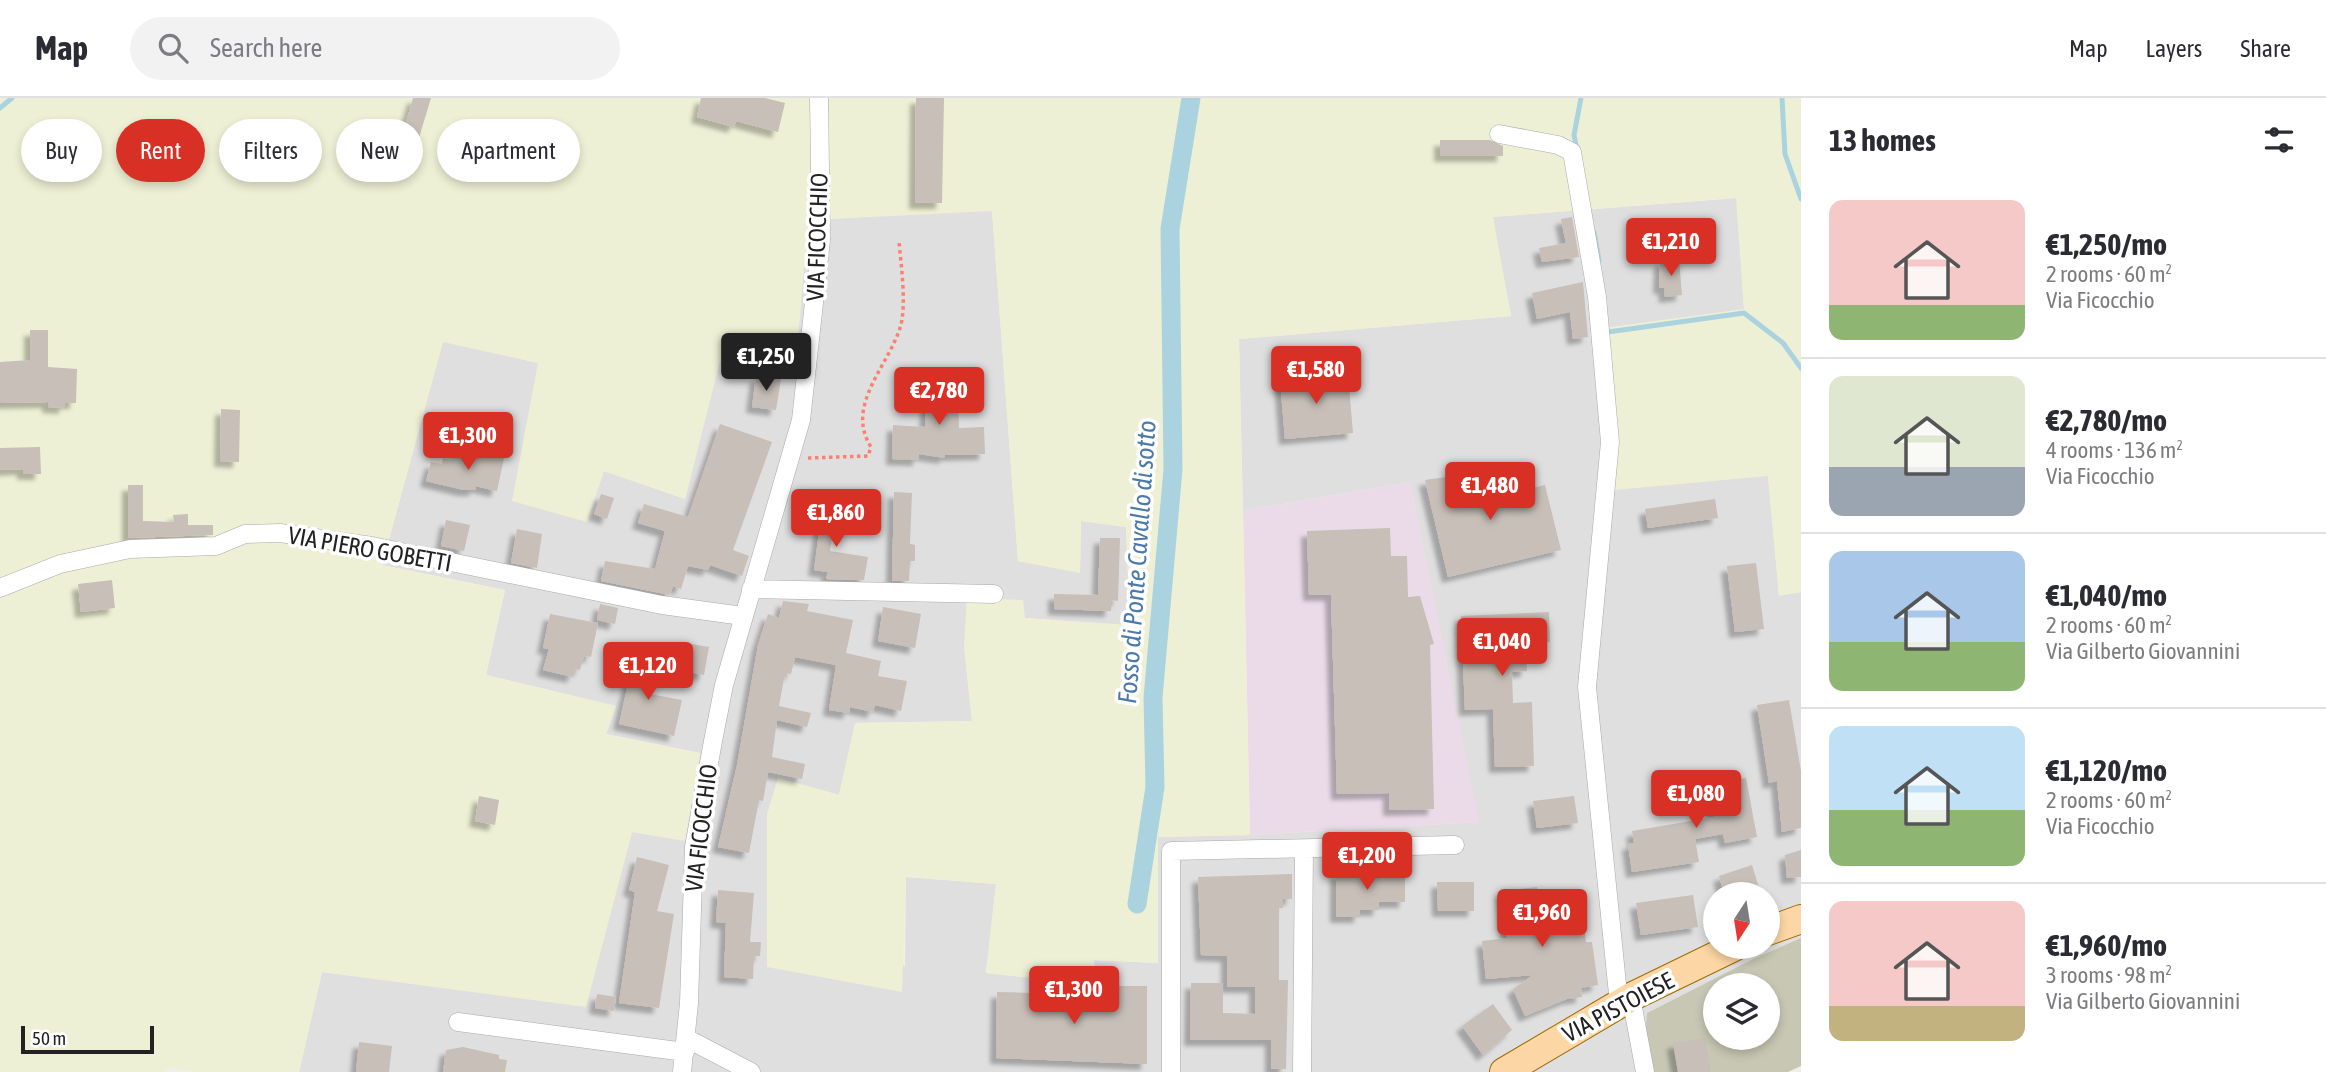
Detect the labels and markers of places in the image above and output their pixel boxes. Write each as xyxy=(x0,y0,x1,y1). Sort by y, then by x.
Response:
pin: €1,210 xyxy=(1614,218,1728,278)
pin: €1,250 xyxy=(709,334,823,393)
pin: €1,580 xyxy=(1259,346,1373,406)
pin: €2,780 xyxy=(882,368,996,427)
pin: €1,300 xyxy=(411,412,525,472)
pin: €1,480 xyxy=(1433,462,1547,522)
pin: €1,860 xyxy=(779,490,893,549)
pin: €1,040 xyxy=(1445,618,1559,678)
pin: €1,120 xyxy=(591,642,705,702)
pin: €1,080 xyxy=(1639,770,1753,830)
pin: €1,200 xyxy=(1310,832,1424,892)
pin: €1,960 xyxy=(1485,890,1599,949)
pin: €1,300 xyxy=(1017,967,1131,1026)

